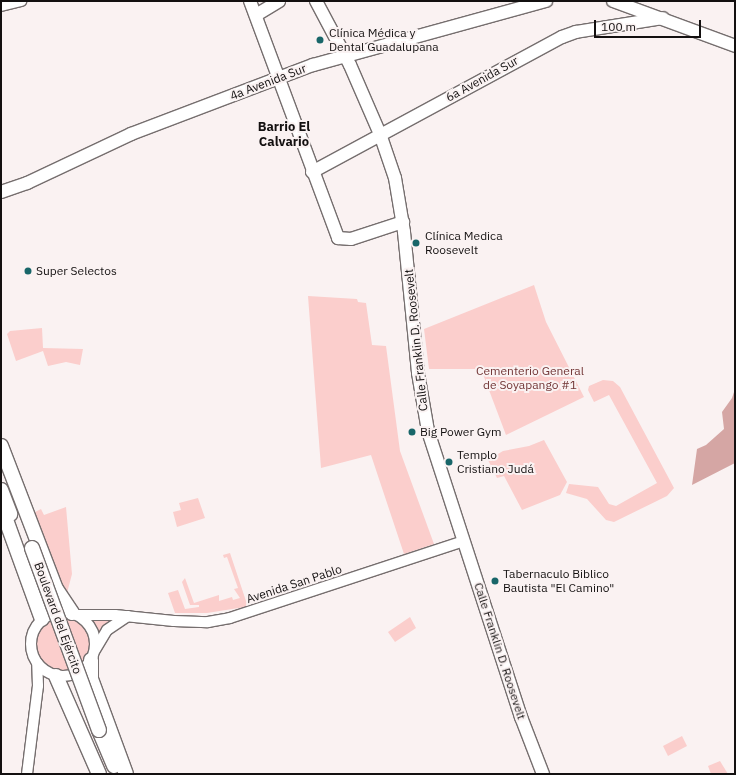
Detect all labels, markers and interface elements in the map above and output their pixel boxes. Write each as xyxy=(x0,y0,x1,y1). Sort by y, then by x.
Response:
scale bar xyxy=(596,12,703,38)
text: 100 m xyxy=(601,19,636,34)
place label: Clínica Médica y Dental Guadalupana xyxy=(329,26,439,54)
marker: Clínica Médica y Dental Guadalupana xyxy=(314,34,326,46)
street label: 6a Avenida Sur xyxy=(443,53,521,105)
street label: 4a Avenida Sur xyxy=(228,61,308,103)
district label: Barrio El Calvario xyxy=(258,120,310,151)
place label: Clínica Medica Roosevelt xyxy=(425,229,503,257)
marker: Clínica Medica Roosevelt xyxy=(410,237,422,249)
place label: Super Selectos xyxy=(36,264,117,278)
marker: Super Selectos xyxy=(23,266,33,276)
street label: Calle Franklin D. Roosevelt xyxy=(401,268,431,412)
park label: Cementerio General de Soyapango #1 xyxy=(476,364,584,392)
place label: Big Power Gym xyxy=(420,425,501,439)
marker: Big Power Gym xyxy=(407,427,417,437)
place label: Templo Cristiano Judá xyxy=(457,448,534,476)
marker: Templo Cristiano Judá xyxy=(444,457,454,467)
street label: Boulevard del Ejército xyxy=(31,560,85,676)
street label: Avenida San Pablo xyxy=(245,562,343,606)
place label: Tabernaculo Biblico Bautista "El Camino" xyxy=(503,567,614,595)
marker: Tabernaculo Biblico Bautista "El Camino" xyxy=(490,576,500,586)
street label: Calle Franklin D. Roosevelt xyxy=(471,581,529,721)

